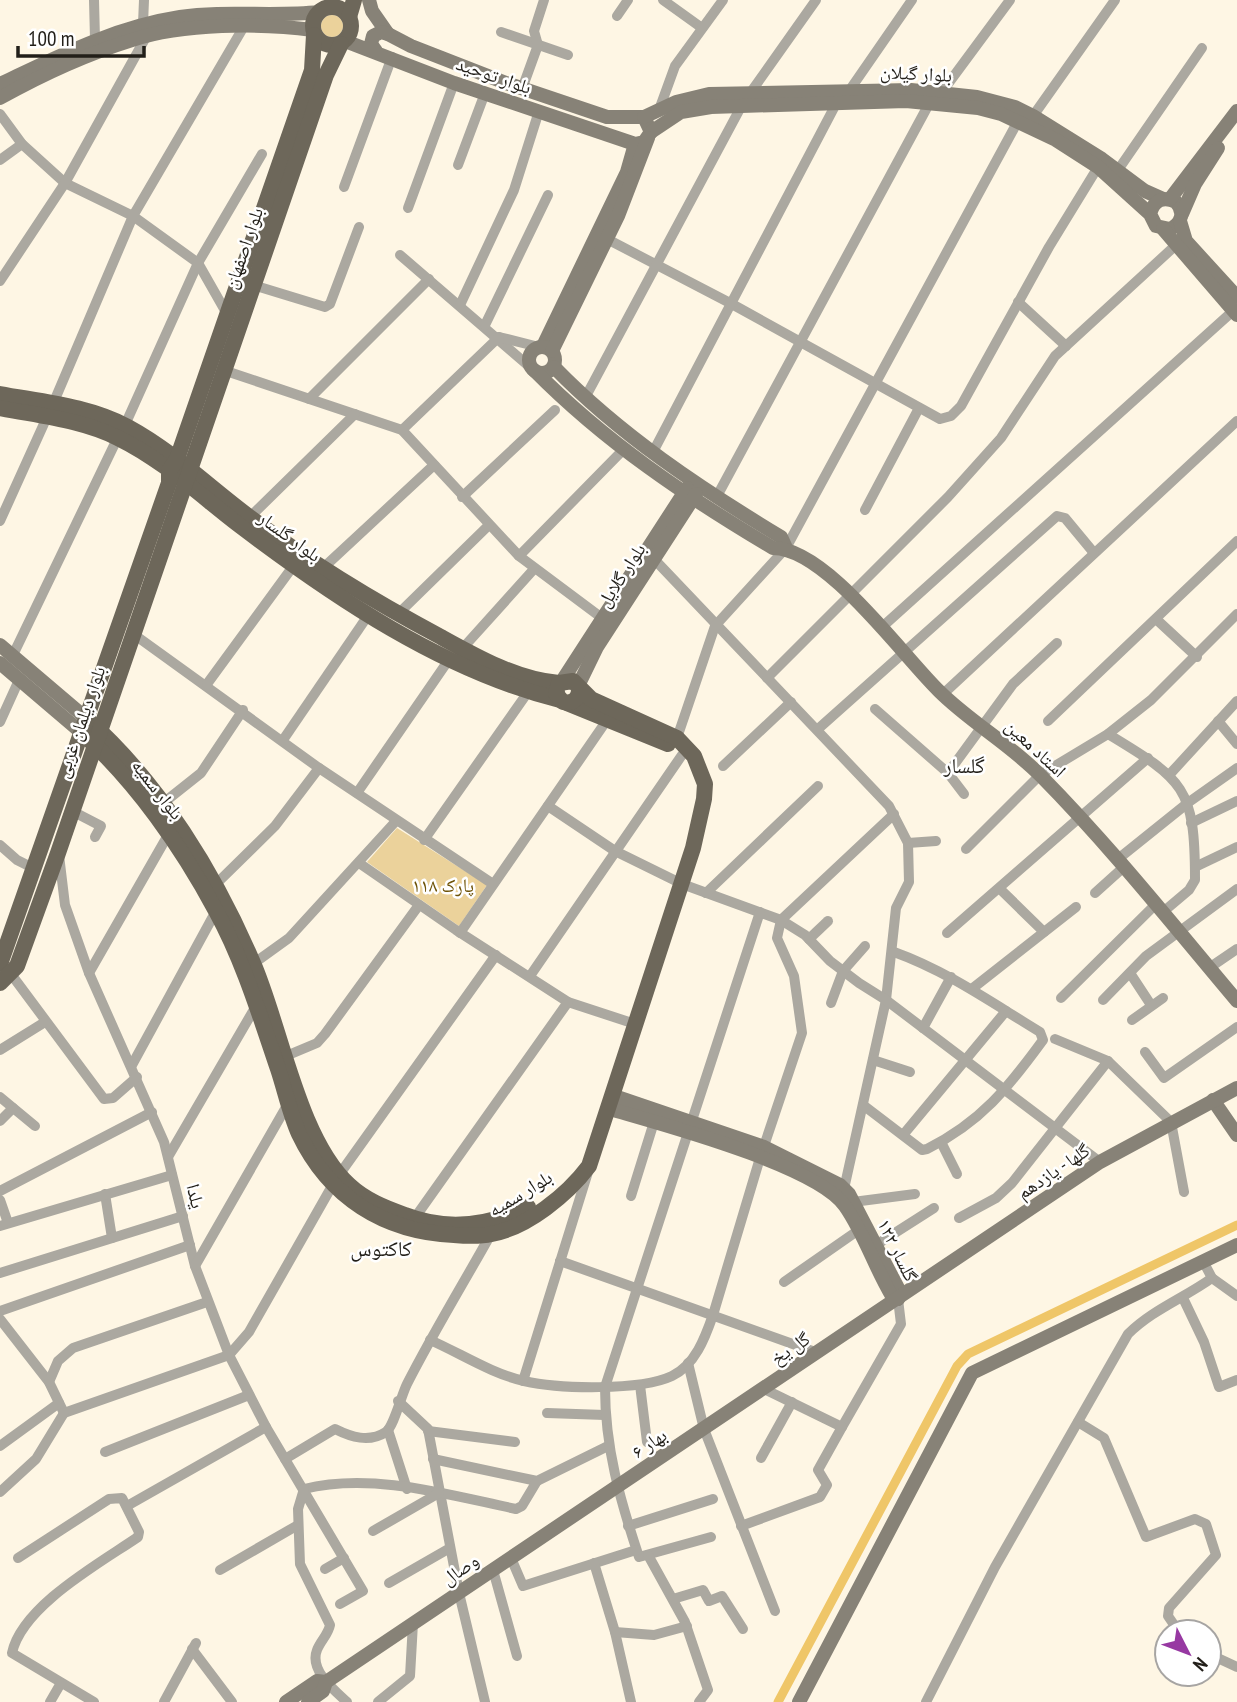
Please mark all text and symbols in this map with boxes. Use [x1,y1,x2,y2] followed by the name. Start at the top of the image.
[18,14,144,58] scale bar
[28,25,74,52] text: 100 m
[453,51,535,99] street label: بلوار توحید
[879,59,953,87] street label: بلوار گیلان
[218,204,268,292] street label: بلوار اصفهان
[253,505,326,567] street label: بلوار گلسار
[591,538,651,612] street label: بلوار گلایل
[50,663,110,781] street label: بلوار دیلمان غربی
[1000,714,1072,782] street label: استاد معین
[942,752,985,779] district label: گلسار
[127,754,189,824] street label: بلوار سمیه
[412,873,474,897] park label: پارک ۱۱۸
[1012,1138,1095,1205] street label: گلها - یازدهم
[484,1165,556,1221] street label: بلوار سمیه
[181,1181,211,1211] street label: یلدا
[873,1215,923,1285] street label: گلسار ۱۲۲
[350,1235,412,1262] district label: کاکتوس
[766,1326,815,1371] street label: گل یخ
[627,1423,671,1463] street label: بهار ۶
[437,1548,483,1590] street label: وصال
[1153,1618,1223,1688] north arrow
[1188,1653,1213,1676] text: N

